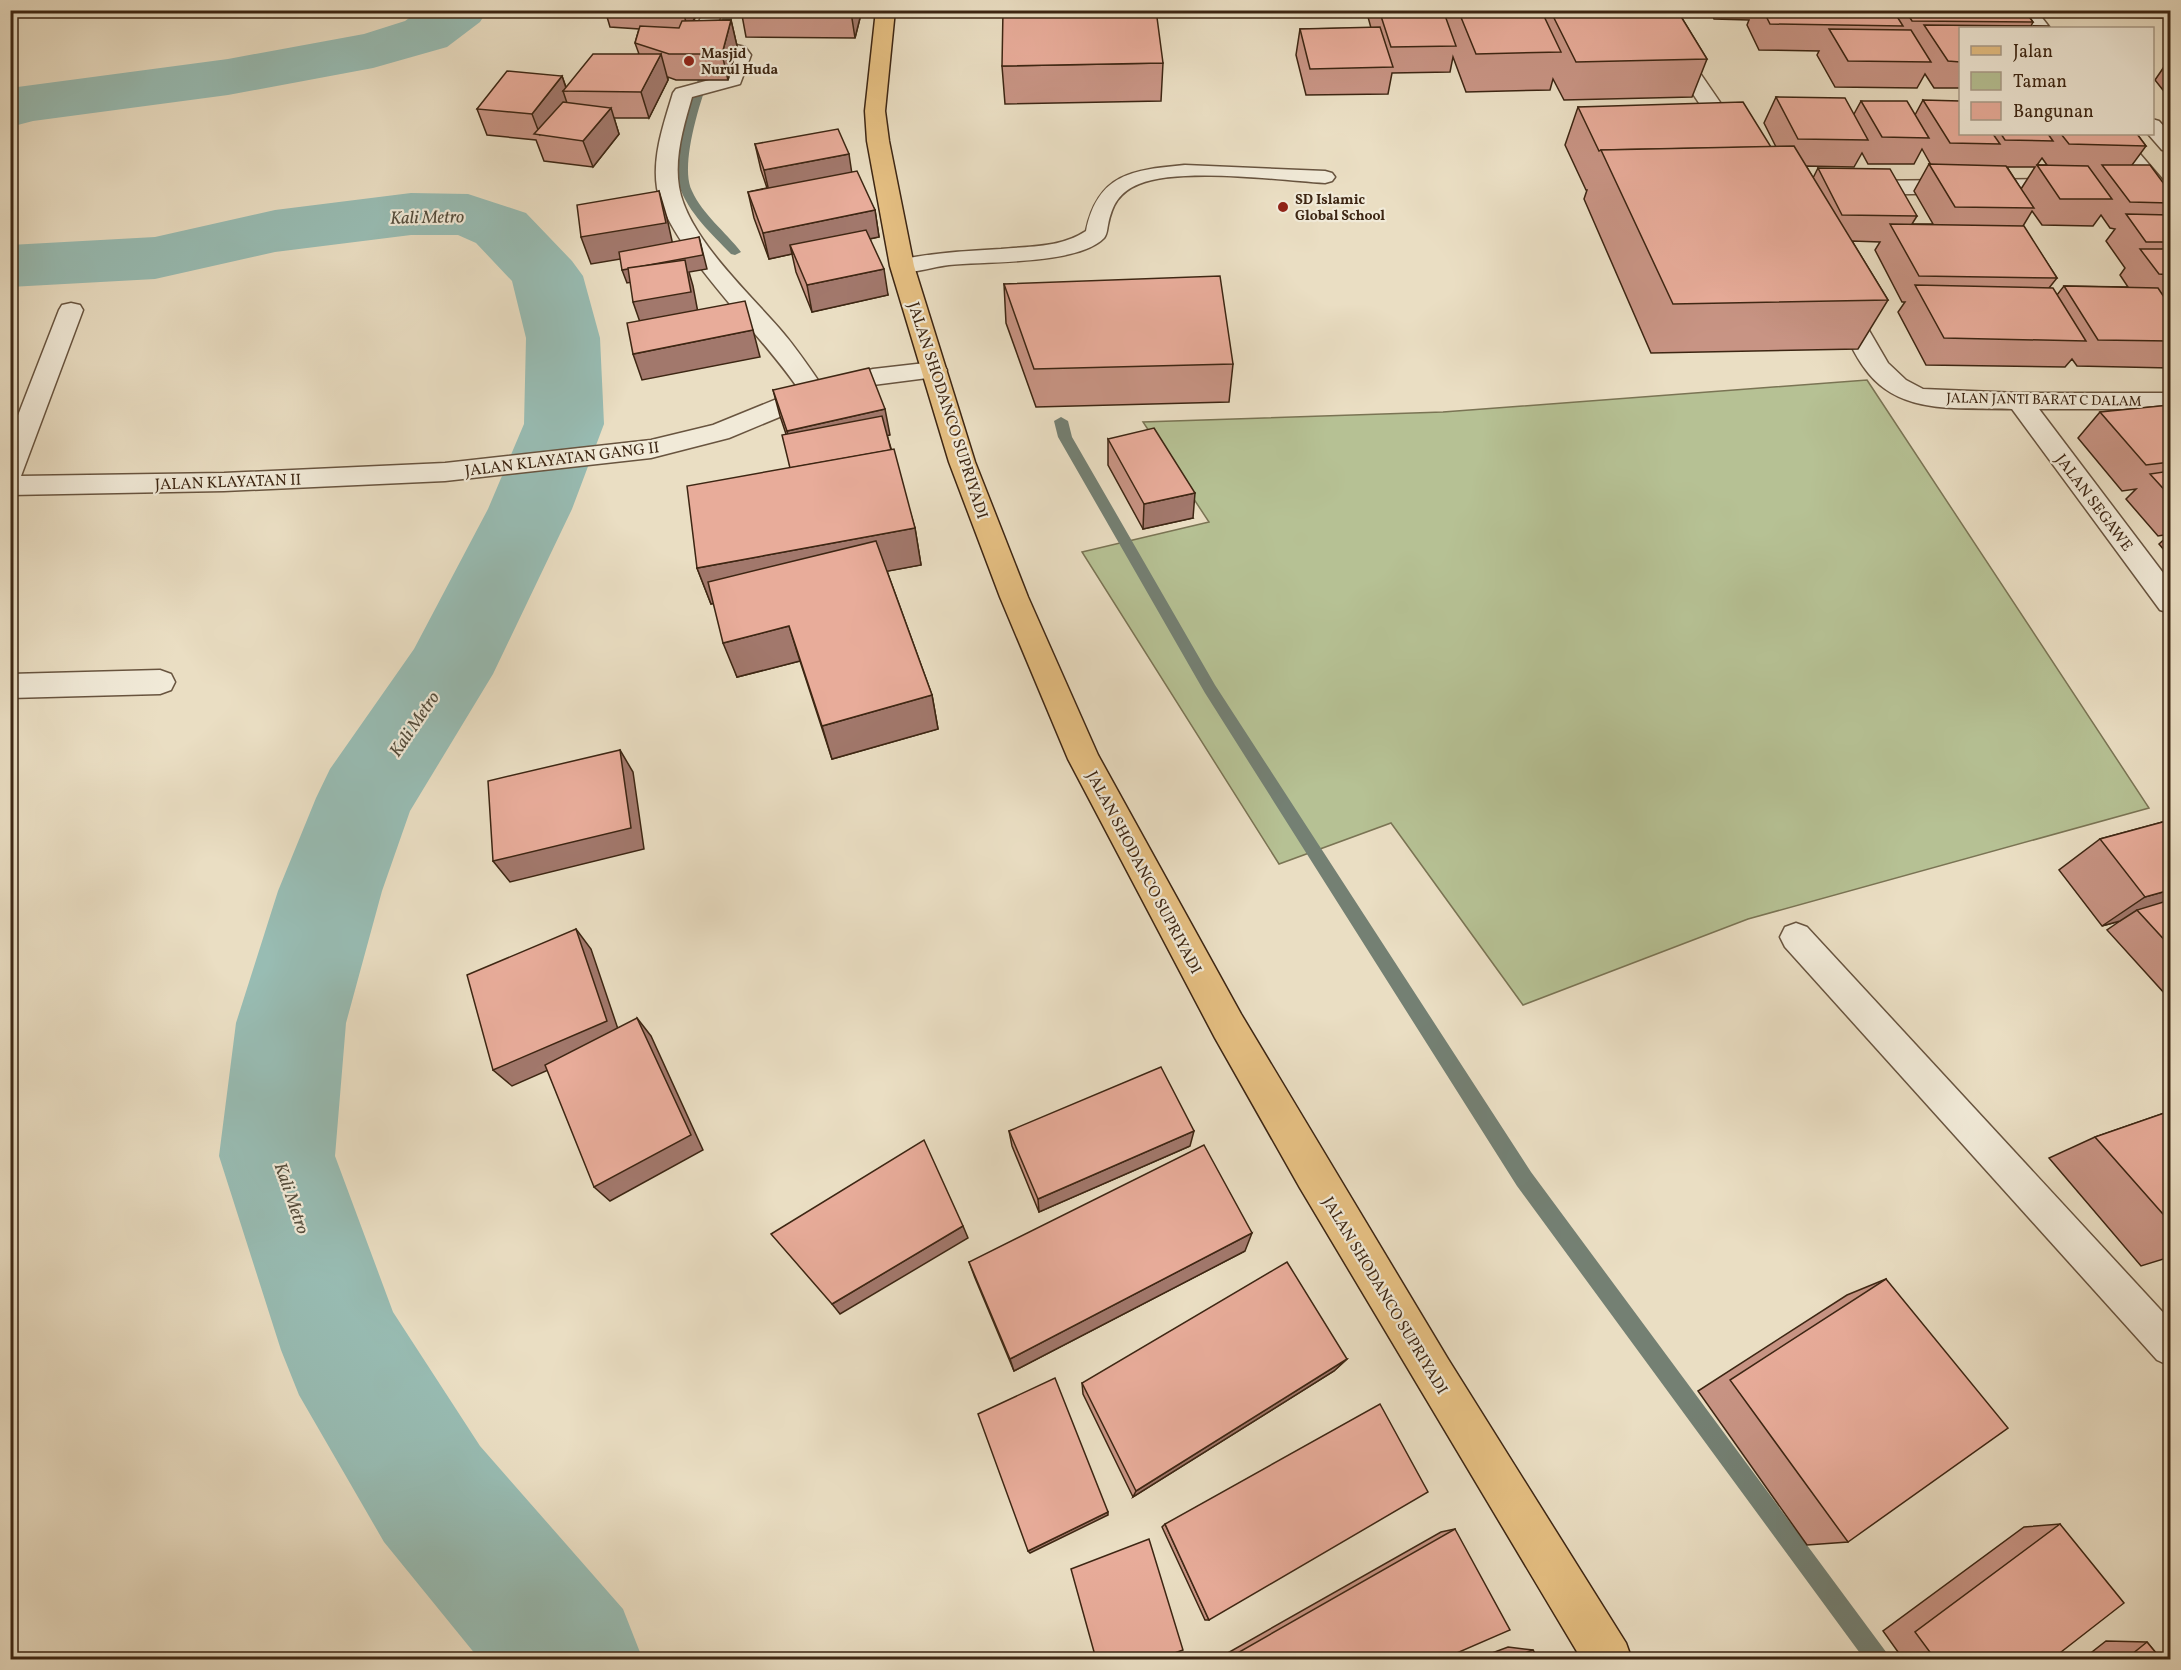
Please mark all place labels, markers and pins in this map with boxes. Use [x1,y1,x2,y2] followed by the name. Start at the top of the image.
[701,45,778,80] place label: Masjid Nurul Huda
[682,54,696,68] marker: Masjid Nurul Huda
[1295,191,1385,226] place label: SD Islamic Global School
[1276,200,1290,214] marker: SD Islamic Global School

